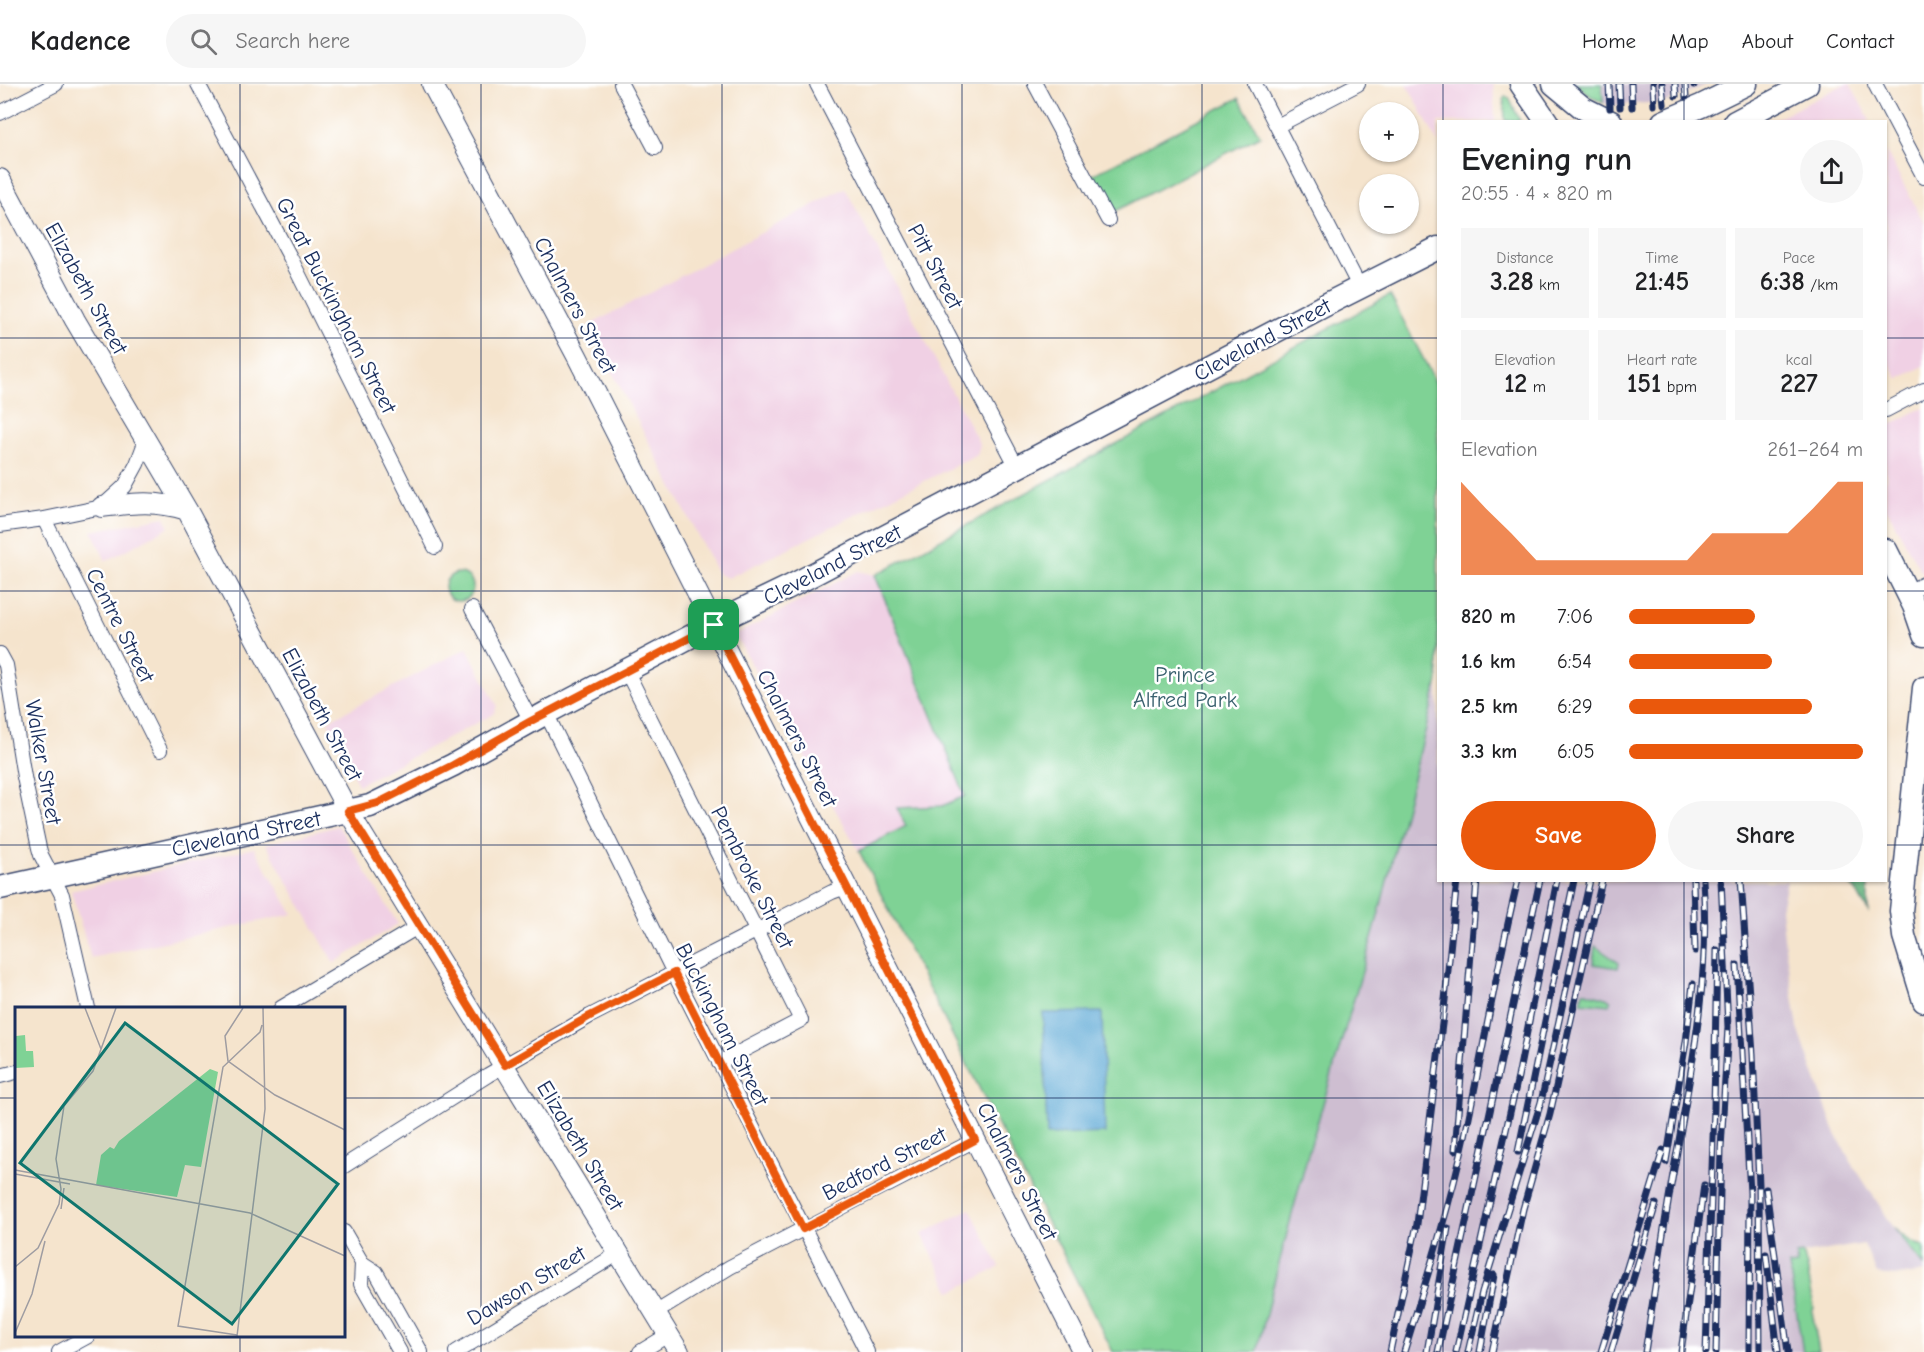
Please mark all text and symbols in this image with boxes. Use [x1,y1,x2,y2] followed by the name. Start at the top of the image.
[166,14,586,68] search box
[30,25,130,57] text: Kadence
[187,25,220,58] icon: search
[235,28,350,54] text: Search here
[1582,29,1636,53] text: Home
[1669,29,1709,53] text: Map
[1742,29,1793,53] text: About
[1826,29,1894,53] text: Contact
[1359,102,1419,234] map controls
[1359,102,1419,162] button: +
[1461,140,1632,178] text: Evening run
[1800,140,1863,203] button: share
[1359,174,1419,234] button: −
[1461,182,1613,205] text: 20:55 · 4 × 820 m
[270,193,402,418] street label: Great Buckingham Street
[39,218,133,360] street label: Elizabeth Street
[902,220,969,314] street label: Pitt Street
[528,233,622,379] street label: Chalmers Street
[1496,249,1554,267] text: Distance
[1645,249,1679,267] text: Time
[1783,249,1815,267] text: Pace
[1490,267,1534,297] text: 3.28
[1635,267,1689,297] text: 21:45
[1760,267,1805,297] text: 6:38
[1534,276,1560,294] text: km
[1805,276,1838,294] text: /km
[1189,292,1336,387] street label: Cleveland Street
[1494,351,1556,369] text: Elevation
[1627,351,1697,369] text: Heart rate
[1786,351,1812,369] text: kcal
[1504,369,1527,399] text: 12
[1627,369,1661,399] text: 151
[1780,369,1818,399] text: 227
[1527,378,1546,396] text: m
[1661,378,1697,396] text: bpm
[1461,438,1538,461] text: Elevation
[1768,438,1863,461] text: 261–264 m
[759,519,907,611] street label: Cleveland Street
[80,564,160,688] street label: Centre Street
[688,599,739,650] pin
[1461,605,1516,628] text: 820 m
[1557,605,1593,628] text: 7:06
[697,608,730,641] icon: arrive
[276,644,368,786] street label: Elizabeth Street
[1461,650,1516,673] text: 1.6 km
[1557,650,1592,673] text: 6:54
[1133,662,1237,713] park label: Prince Alfred Park
[751,665,843,812] street label: Chalmers Street
[1461,695,1518,718] text: 2.5 km
[1557,695,1593,718] text: 6:29
[19,698,67,827] street label: Walker Street
[1461,740,1517,763] text: 3.3 km
[1557,740,1594,763] text: 6:05
[1461,801,1656,870] button: Save
[1668,801,1863,870] button: Share
[705,802,799,953] street label: Pembroke Street
[169,805,324,862] street label: Cleveland Street
[670,939,775,1111] street label: Buckingham Street
[15,1007,345,1337] inset map
[531,1076,629,1216] street label: Elizabeth Street
[971,1098,1063,1245] street label: Chalmers Street
[818,1121,952,1206] street label: Bedford Street
[463,1240,591,1331] street label: Dawson Street

